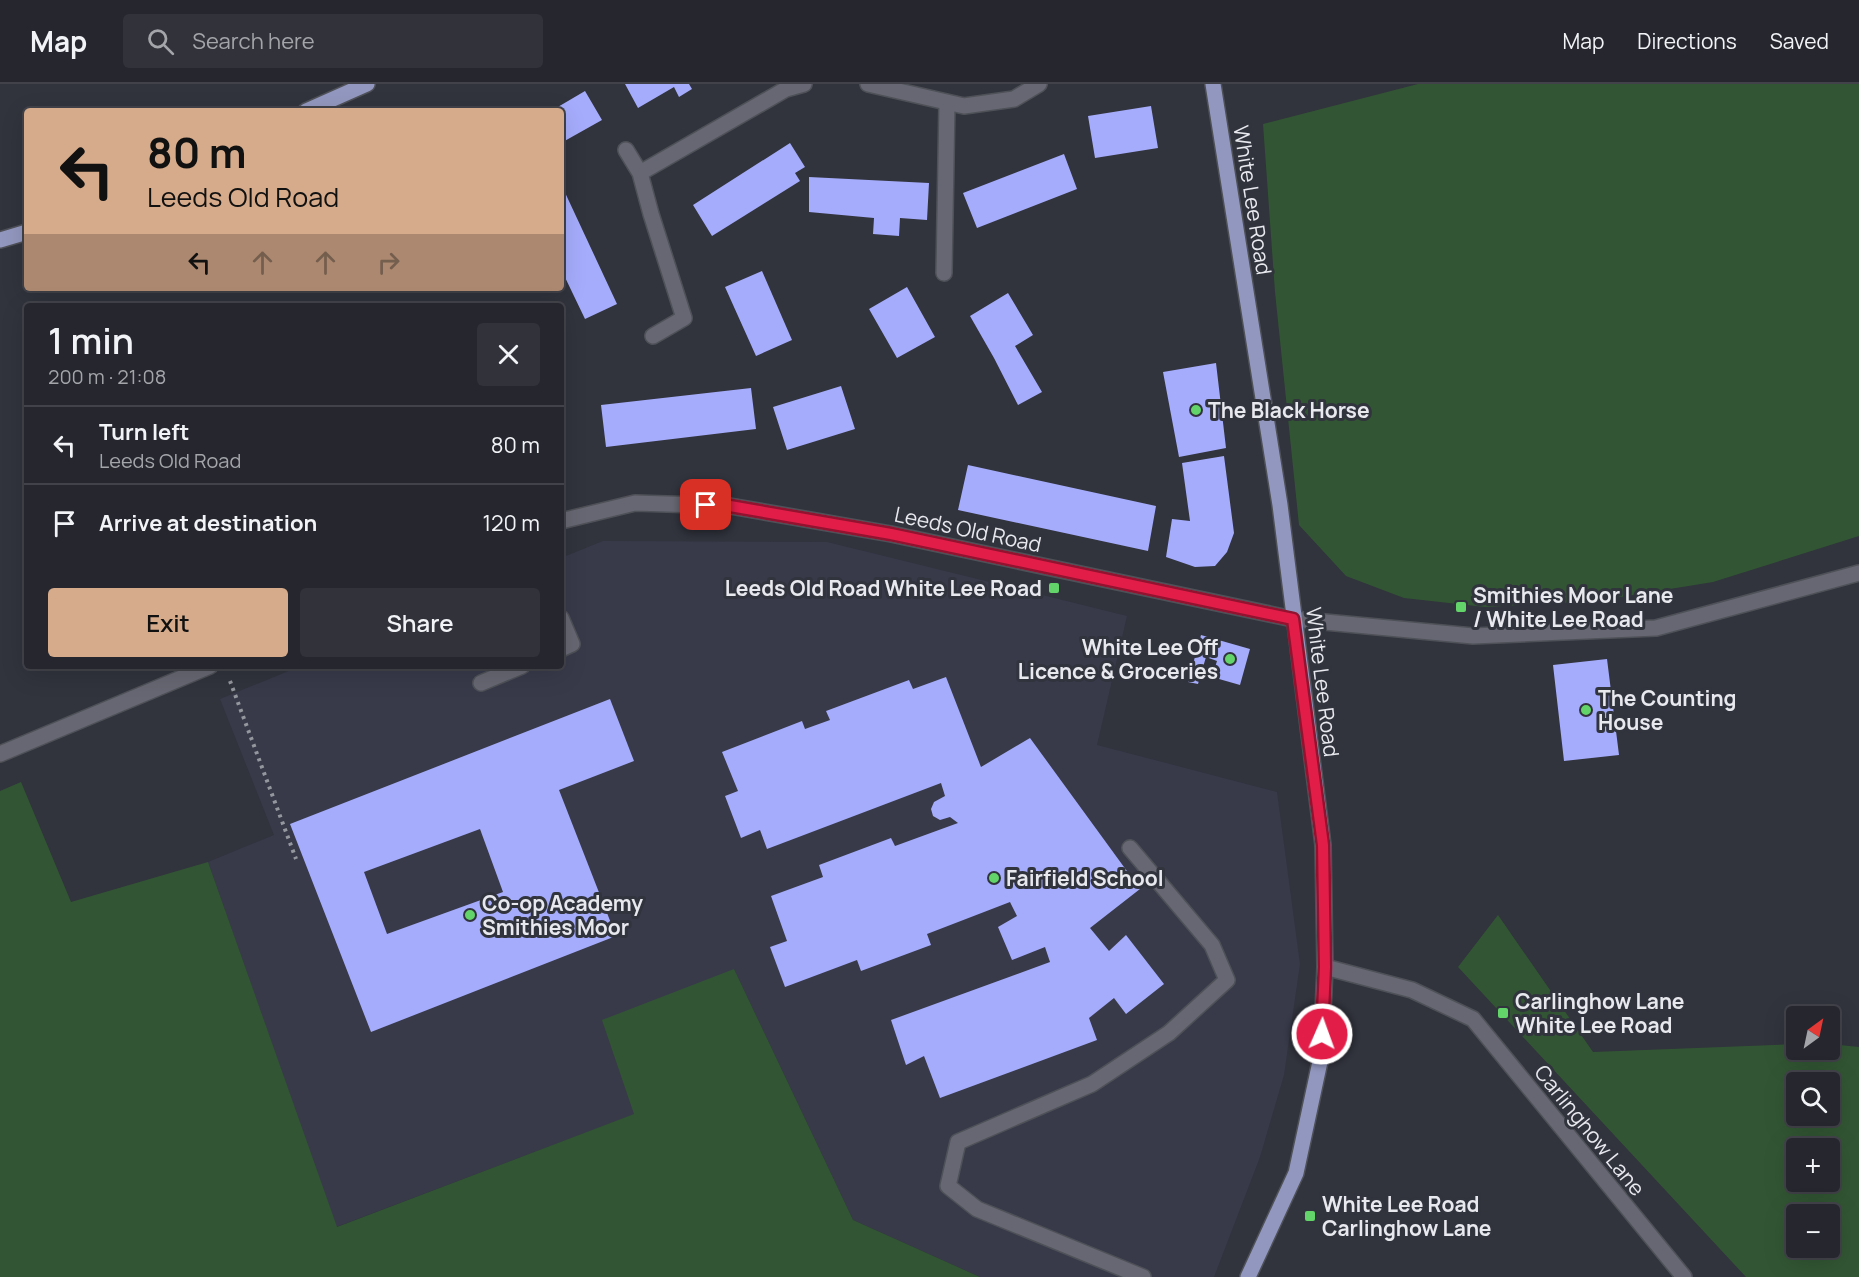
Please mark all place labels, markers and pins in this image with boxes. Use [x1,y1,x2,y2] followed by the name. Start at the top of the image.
[1208,396,1370,424] place label: The Black Horse
[1189,403,1203,417] marker: The Black Horse
[680,479,731,530] pin
[725,574,1042,602] place label: Leeds Old Road White Lee Road
[1047,581,1061,595] marker: Leeds Old Road White Lee Road
[1473,581,1673,633] place label: Smithies Moor Lane / White Lee Road
[1454,600,1468,614] marker: Smithies Moor Lane / White Lee Road
[1018,633,1218,685] place label: White Lee Off Licence & Groceries
[1223,652,1237,666] marker: White Lee Off Licence & Groceries
[1598,684,1737,736] place label: The Counting House
[1579,703,1593,717] marker: The Counting House
[1006,864,1164,892] place label: Fairfield School
[987,871,1001,885] marker: Fairfield School
[482,889,643,941] place label: Co-op Academy Smithies Moor
[463,908,477,922] marker: Co-op Academy Smithies Moor
[1515,987,1684,1039] place label: Carlinghow Lane White Lee Road
[1496,1006,1510,1020] marker: Carlinghow Lane White Lee Road
[1322,1190,1491,1242] place label: White Lee Road Carlinghow Lane
[1303,1209,1317,1223] marker: White Lee Road Carlinghow Lane

